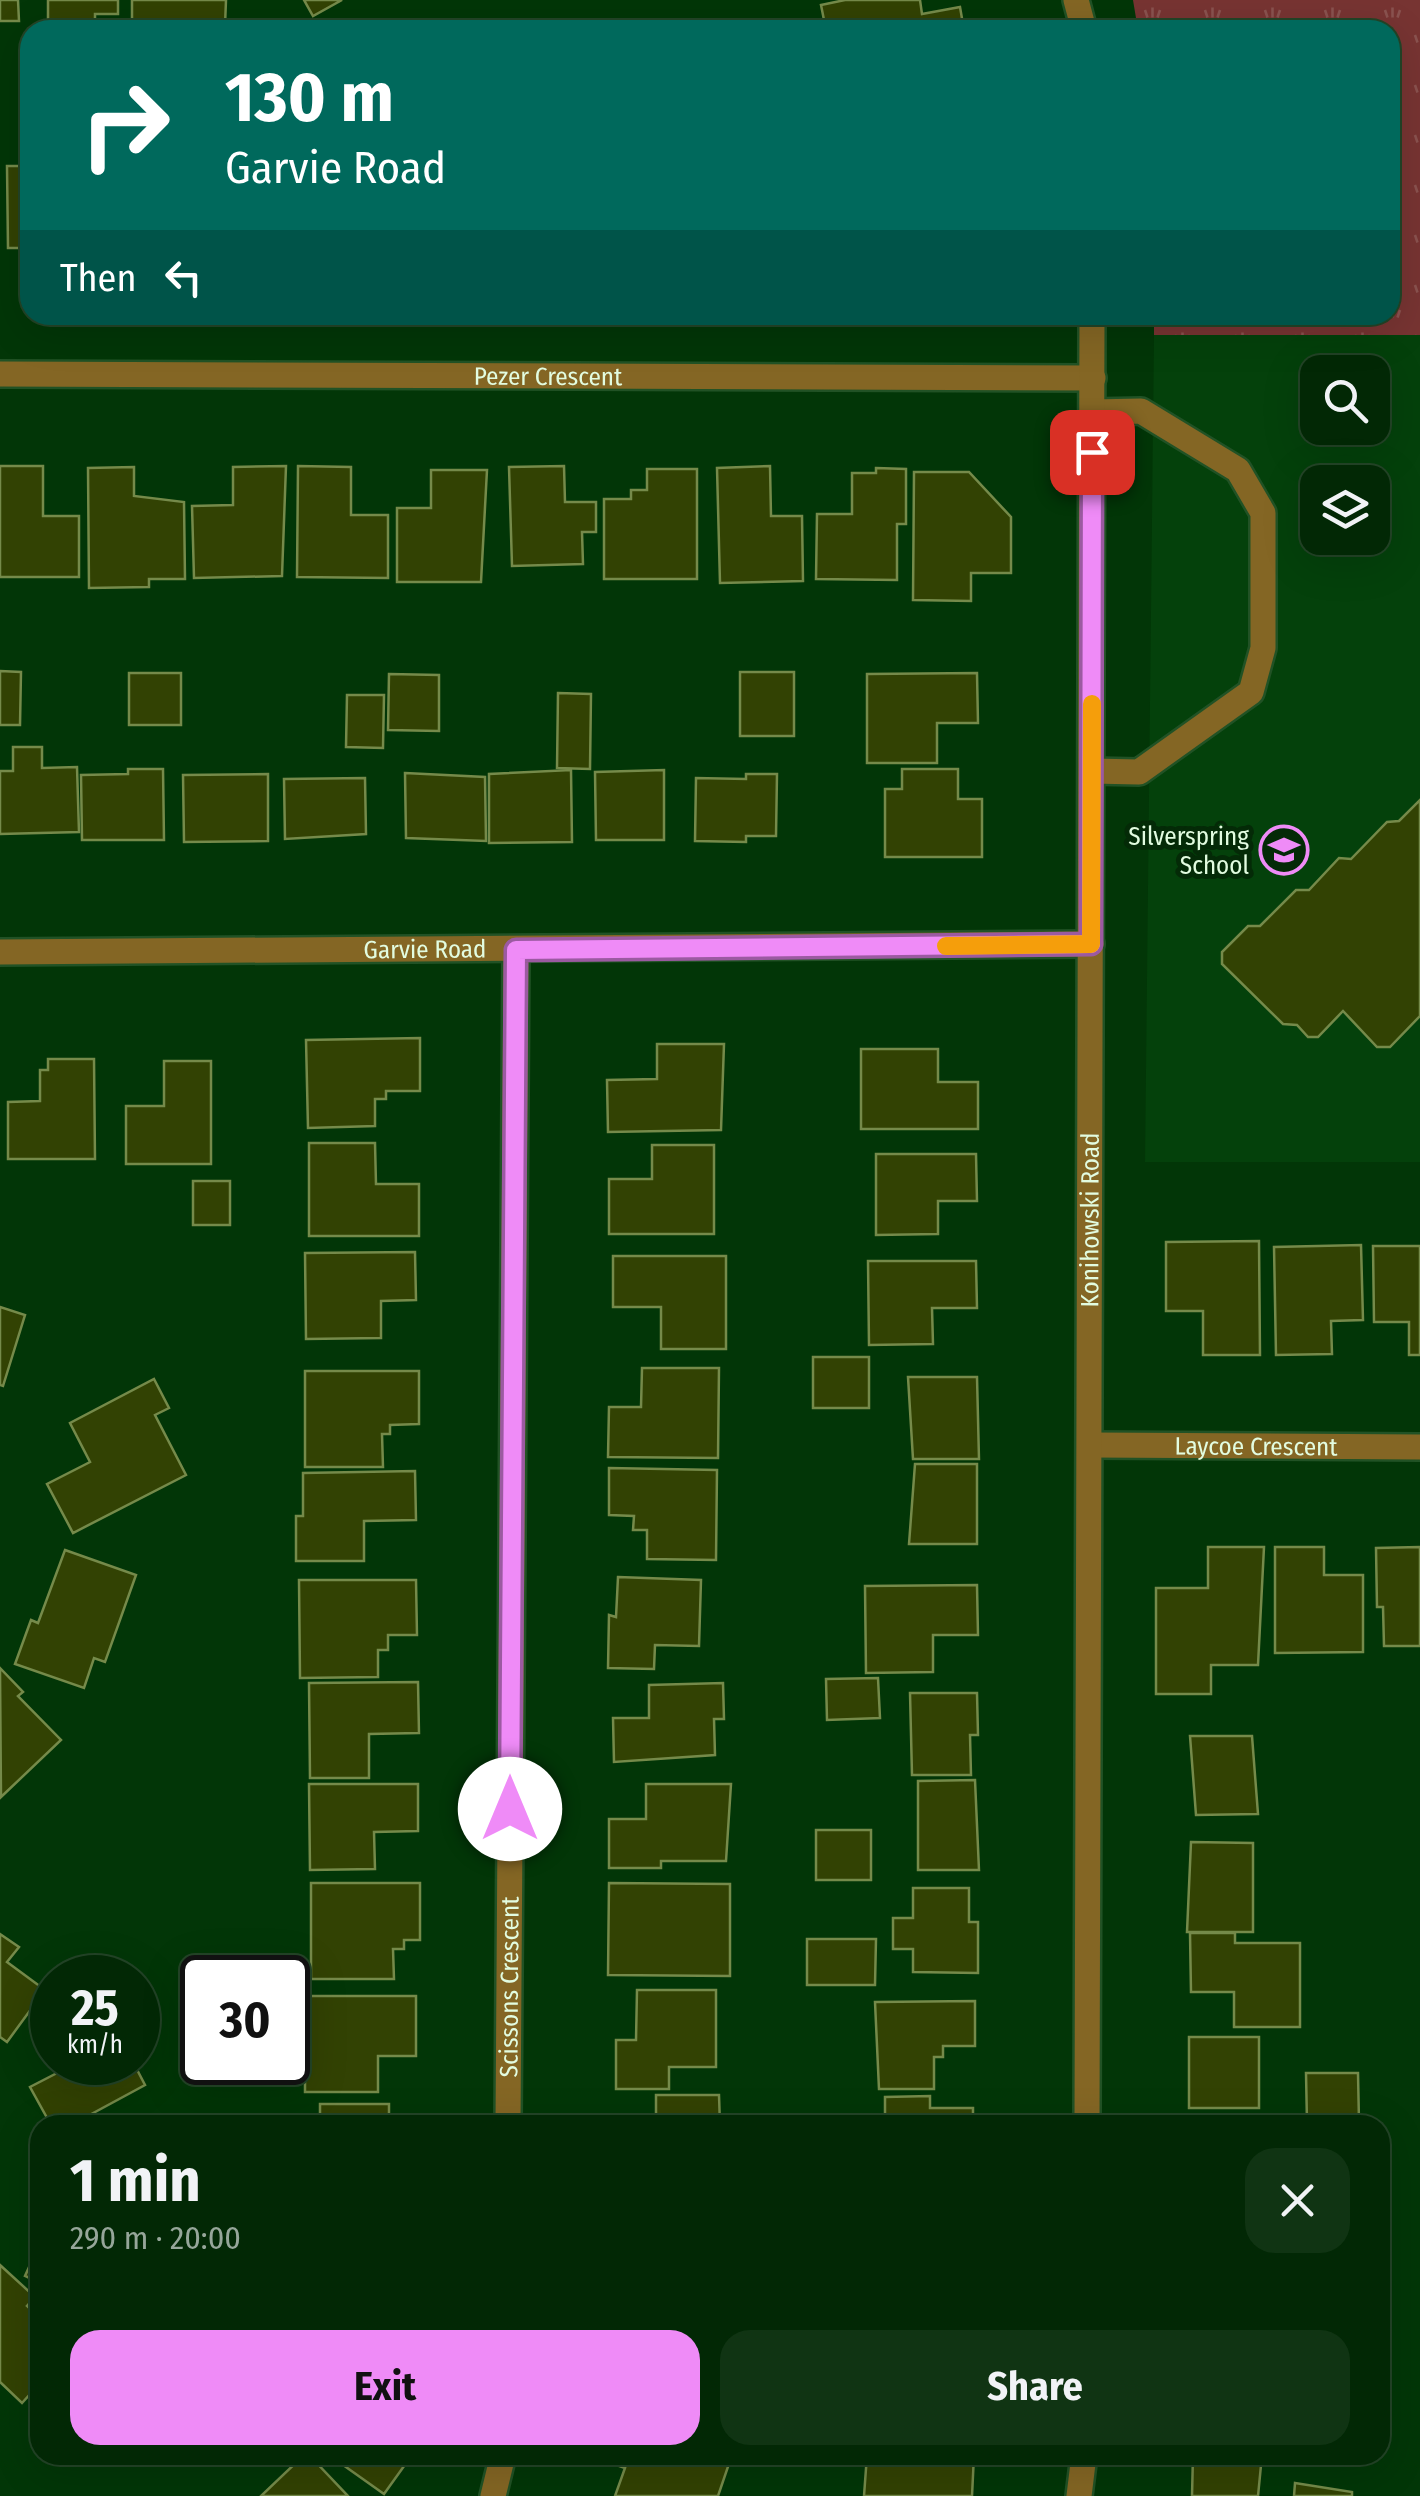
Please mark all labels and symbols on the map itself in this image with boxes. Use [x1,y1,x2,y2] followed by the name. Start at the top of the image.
[474,362,623,392] street label: Pezer Crescent
[1050,410,1135,495] pin
[1128,822,1249,881] place label: Silverspring School
[1258,824,1310,876] school or university icon: Silverspring School
[363,934,487,965] street label: Garvie Road
[1075,1133,1106,1307] street label: Konihowski Road
[1174,1432,1338,1463] street label: Laycoe Crescent
[458,1757,562,1861] position arrow
[494,1896,526,2078] street label: Scissons Crescent
[180,1955,310,2085] speed limit sign: 30

